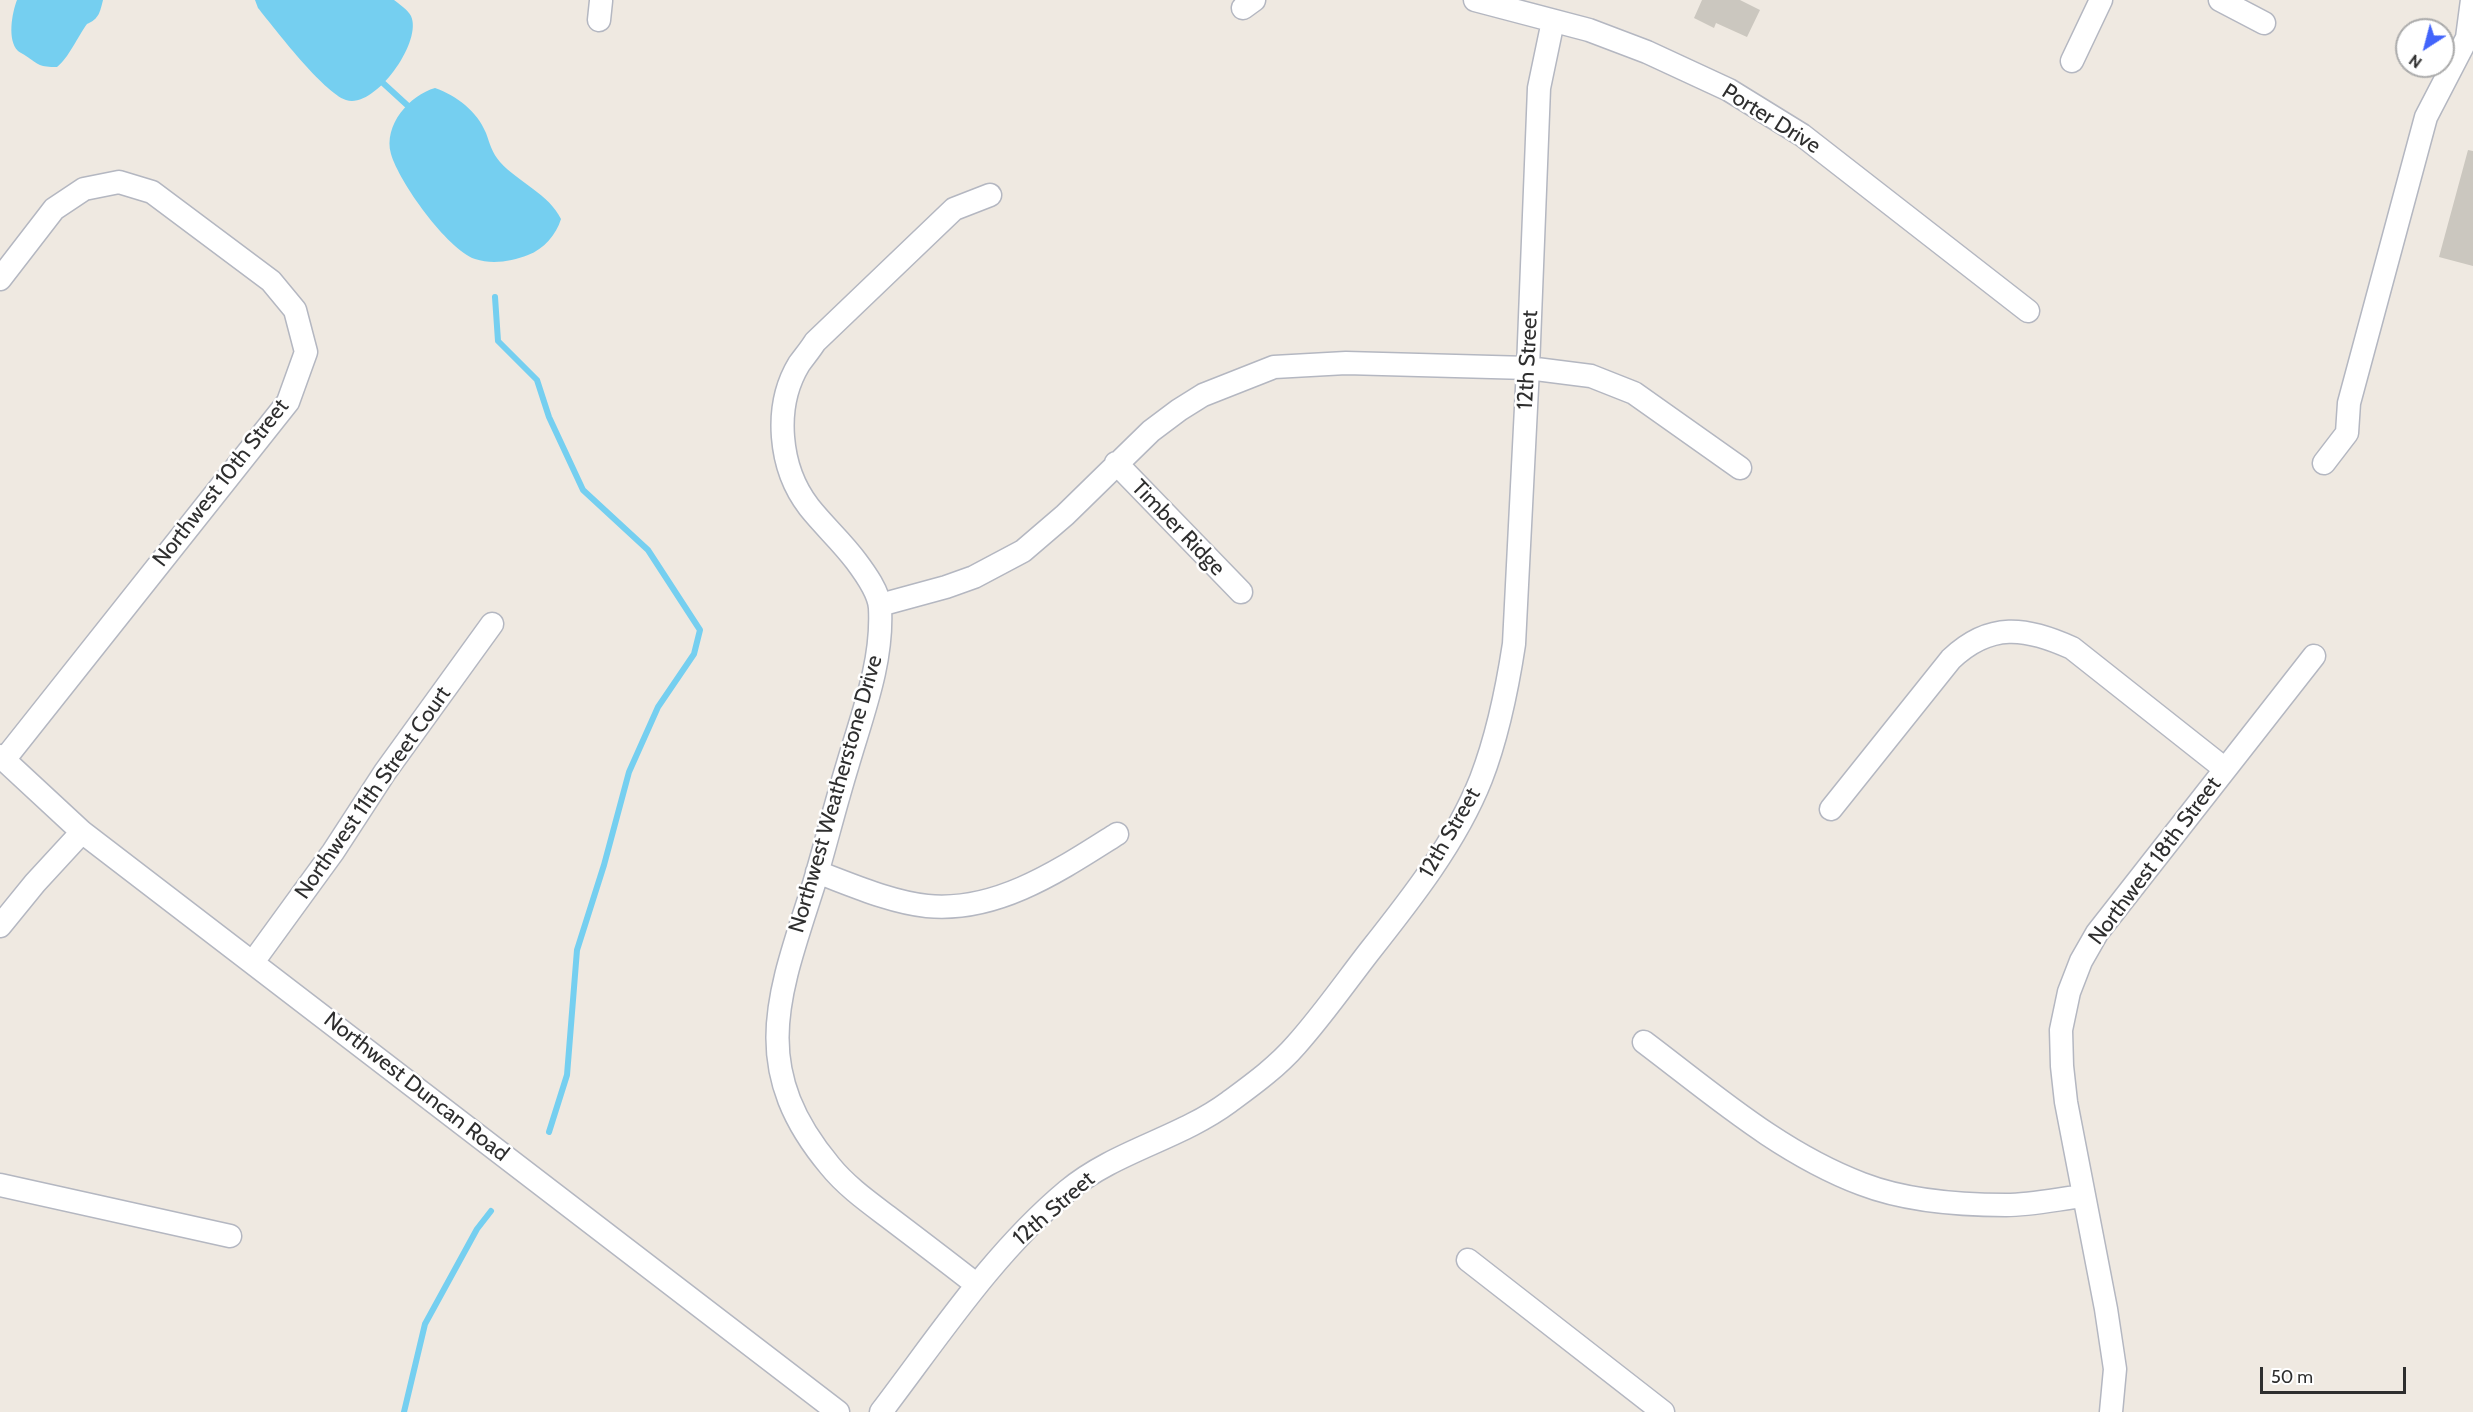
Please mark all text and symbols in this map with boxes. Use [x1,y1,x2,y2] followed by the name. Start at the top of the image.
[2395,18,2455,78] north arrow
[2405,50,2425,72] text: N
[1717,78,1825,160] street label: Porter Drive
[1512,310,1544,410] street label: 12th Street
[147,394,295,572] street label: Northwest 10th Street
[1126,475,1230,581] street label: Timber Ridge
[784,652,888,936] street label: Northwest Weatherstone Drive
[290,682,456,904] street label: Northwest 11th Street Court
[2083,772,2227,950] street label: Northwest 18th Street
[1414,783,1486,883] street label: 12th Street
[318,1007,514,1167] street label: Northwest Duncan Road
[1008,1166,1100,1252] street label: 12th Street
[2263,1355,2408,1393] scale bar
[2271,1366,2313,1388] text: 50 m

